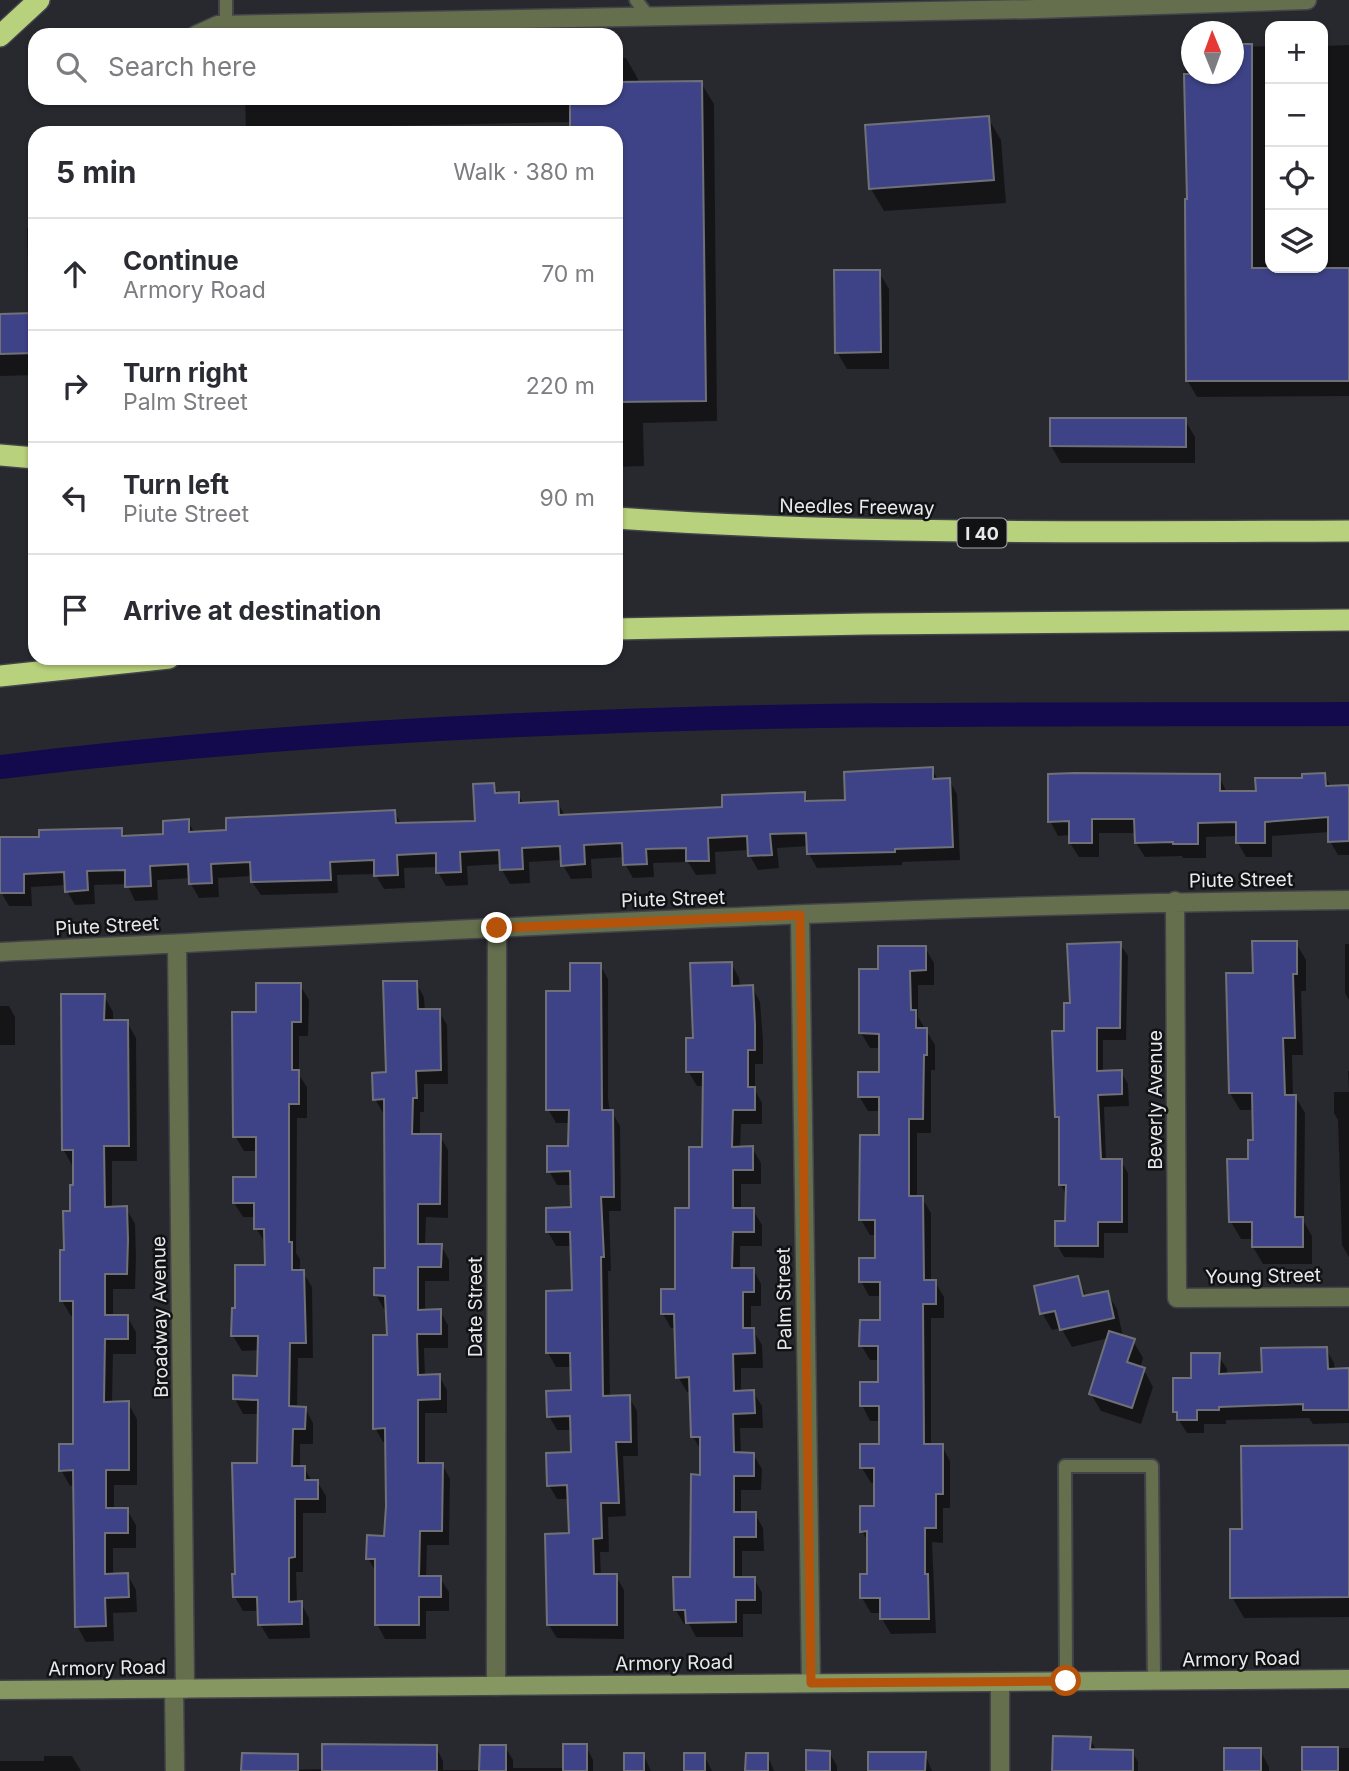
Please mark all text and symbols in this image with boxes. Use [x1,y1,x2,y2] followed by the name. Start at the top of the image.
[1181,21,1244,84] north arrow
[1265,21,1328,273] map controls
[1265,21,1328,84] button: +
[28,28,623,105] search box
[52,48,90,86] icon: search
[108,51,257,82] text: Search here
[1265,84,1328,147] button: −
[1265,147,1328,210] button: locate
[56,154,136,190] text: 5 min
[453,158,595,186] text: Walk · 380 m
[1265,210,1328,273] button: layers
[123,245,239,276] text: Continue
[56,255,94,293] icon: ahead
[541,260,595,288] text: 70 m
[123,276,266,304] text: Armory Road
[123,357,248,388] text: Turn right
[56,367,94,405] icon: right
[526,372,595,400] text: 220 m
[123,388,248,416] text: Palm Street
[123,469,229,500] text: Turn left
[56,479,94,517] icon: left
[540,484,595,512] text: 90 m
[779,494,935,520] street label: Needles Freeway
[123,500,249,528] text: Piute Street
[958,518,1006,548] road number: I 40
[56,591,94,629] icon: arrive
[123,595,382,626] text: Arrive at destination
[1189,868,1293,892] street label: Piute Street
[621,886,725,912] street label: Piute Street
[54,912,160,940] street label: Piute Street
[481,912,512,943] route end
[1144,1030,1167,1170] street label: Beverly Avenue
[147,1236,173,1398] street label: Broadway Avenue
[772,1247,796,1351] street label: Palm Street
[464,1257,487,1357] street label: Date Street
[1205,1263,1321,1289] street label: Young Street
[1182,1646,1300,1672] street label: Armory Road
[615,1650,733,1676] street label: Armory Road
[48,1655,166,1681] street label: Armory Road
[1050,1665,1081,1696] route start

